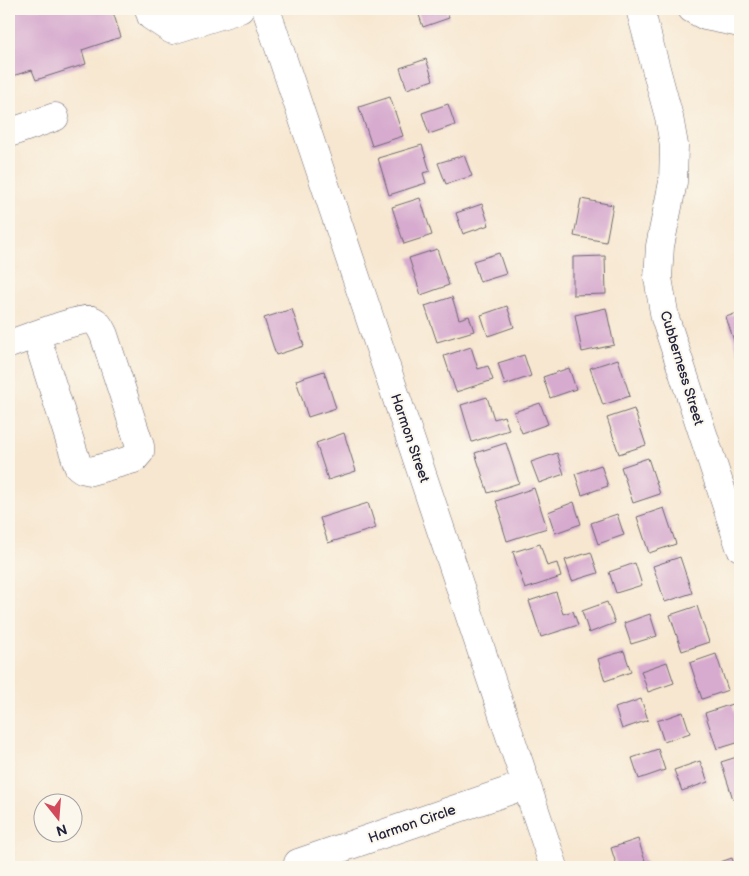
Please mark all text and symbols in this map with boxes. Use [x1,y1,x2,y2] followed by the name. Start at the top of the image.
[656,309,708,428] street label: Cubberness Street
[387,391,433,485] street label: Harmon Street
[32,794,82,844] north arrow
[366,801,458,847] street label: Harmon Circle
[54,820,69,840] text: N

